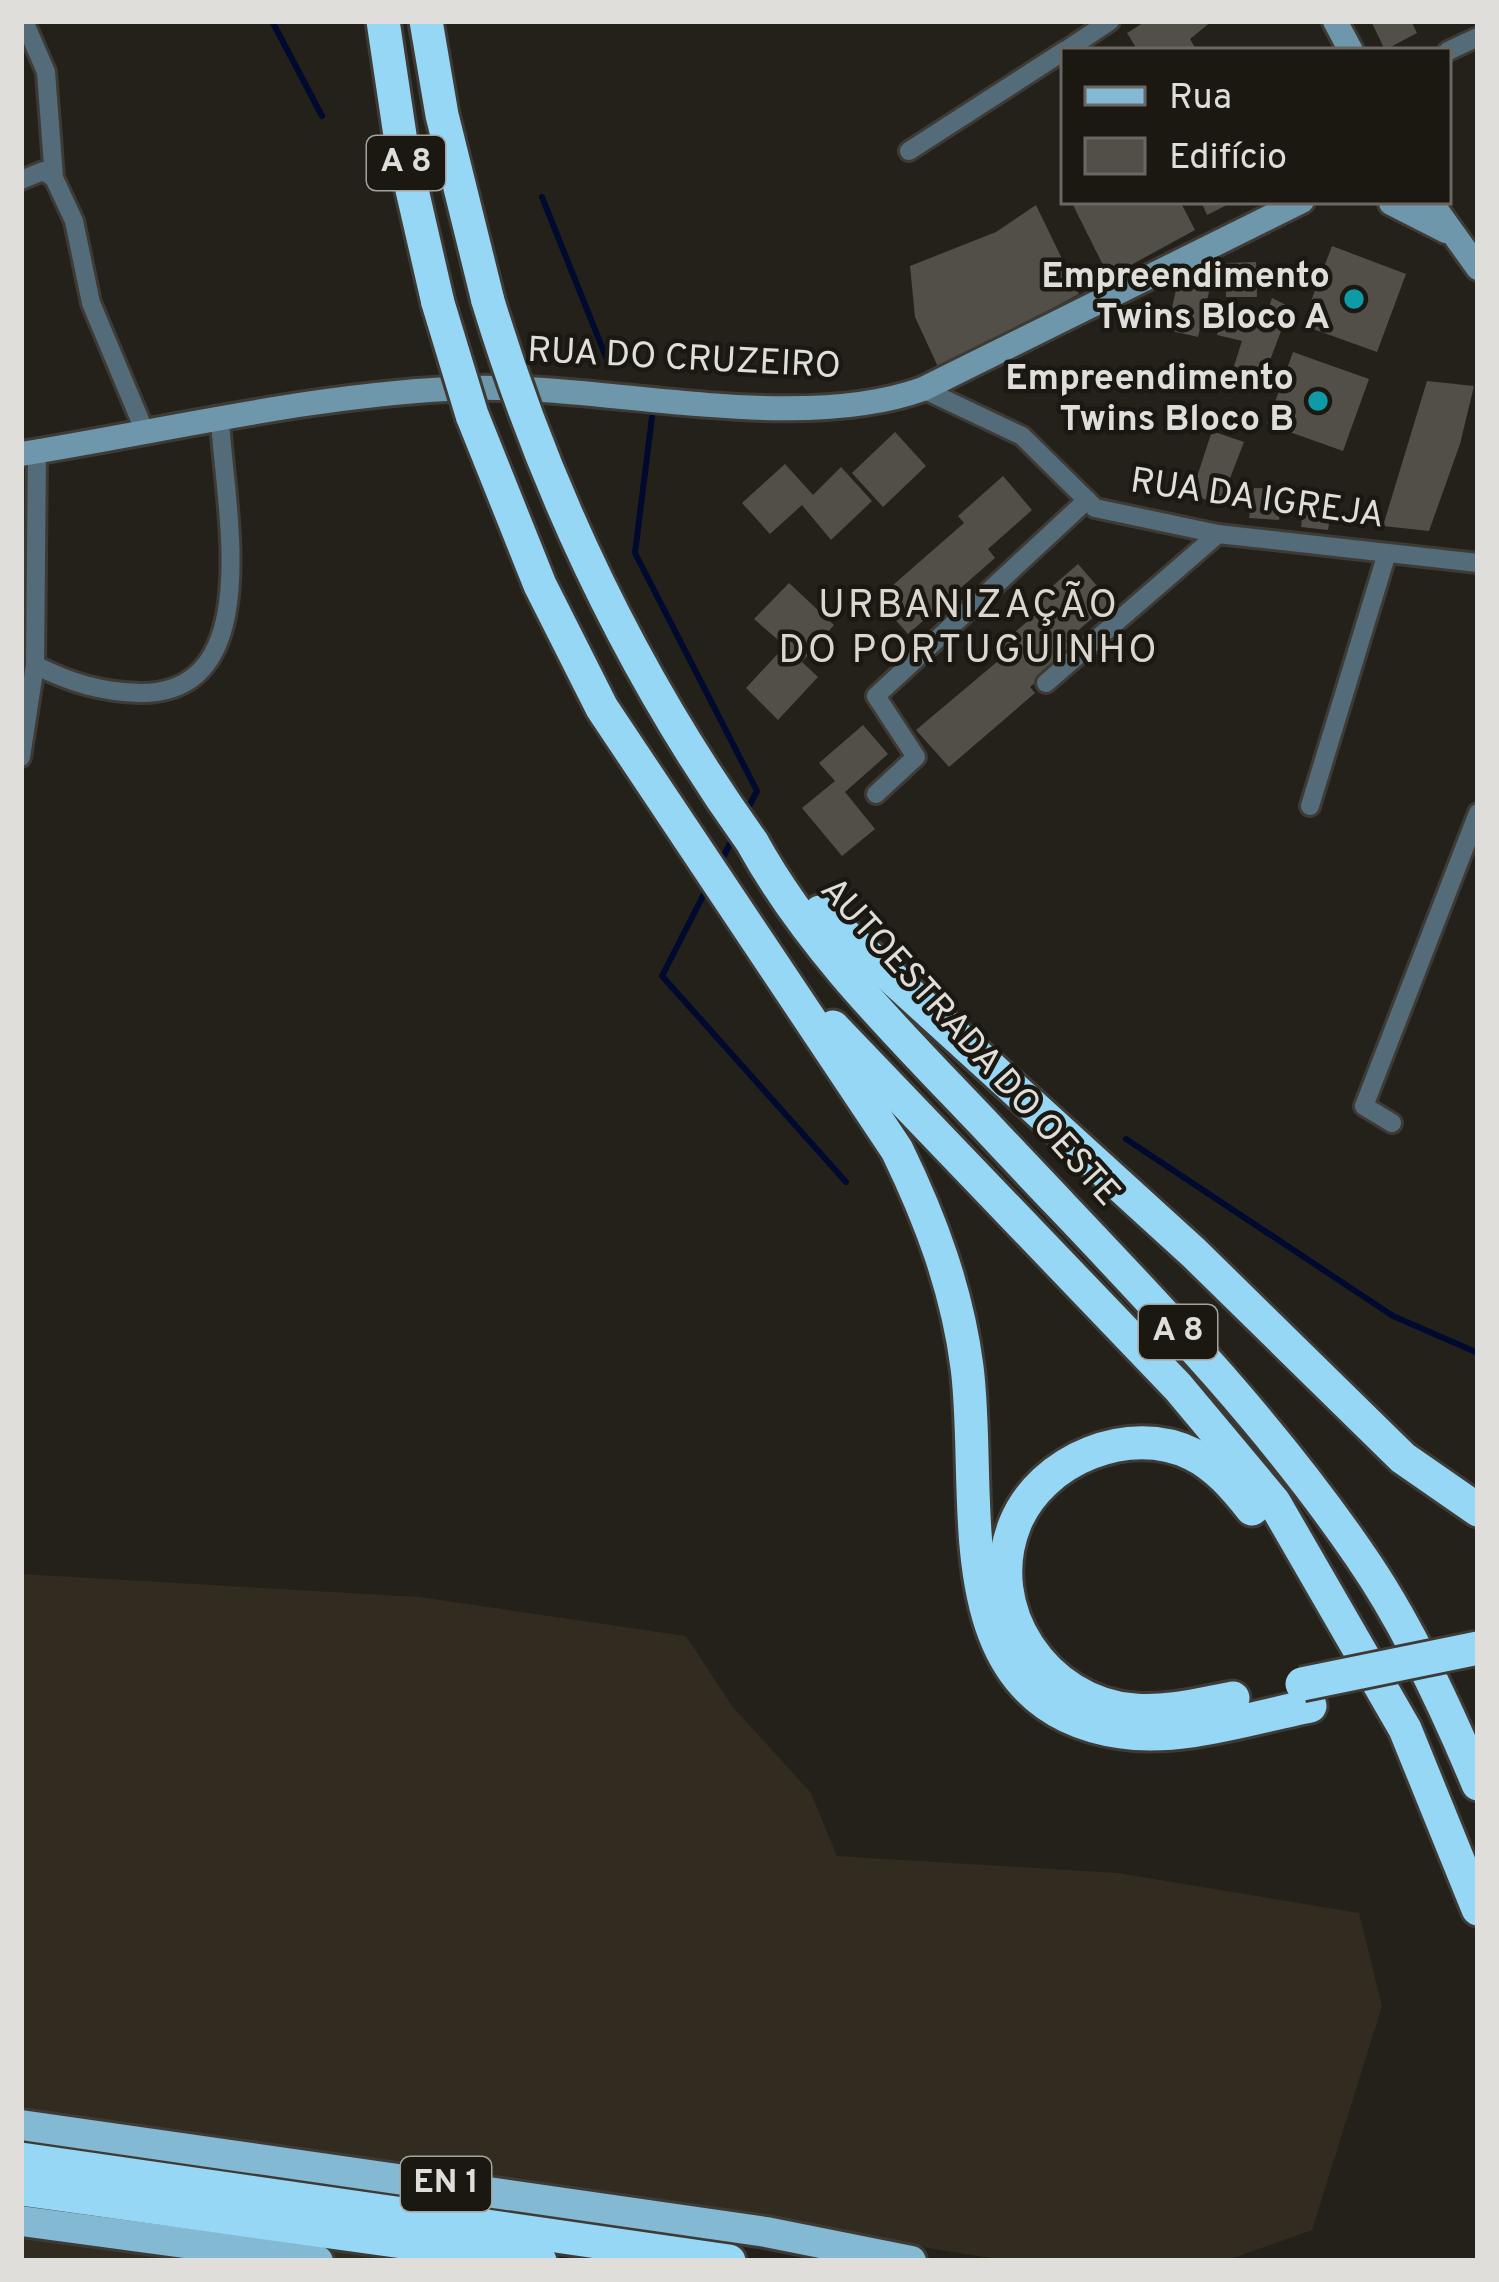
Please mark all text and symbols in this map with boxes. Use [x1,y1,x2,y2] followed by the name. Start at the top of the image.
[1061,48,1451,204] legend
[1169,76,1232,122] text: Rua
[367,136,445,190] road number: A 8
[1169,136,1287,182] text: Edifício
[1041,255,1330,342] place label: Empreendimento Twins Bloco A
[1341,286,1367,312] marker: Empreendimento Twins Bloco A
[526,329,842,391] street label: RUA DO CRUZEIRO
[1005,357,1294,444] place label: Empreendimento Twins Bloco B
[1305,388,1331,414] marker: Empreendimento Twins Bloco B
[1127,459,1387,541] street label: RUA DA IGREJA
[778,580,1160,677] district label: URBANIZAÇÃO DO PORTUGUINHO
[809,869,1129,1217] street label: AUTOESTRADA DO OESTE
[1139,1305,1217,1359] road number: A 8
[401,2157,491,2211] road number: EN 1

